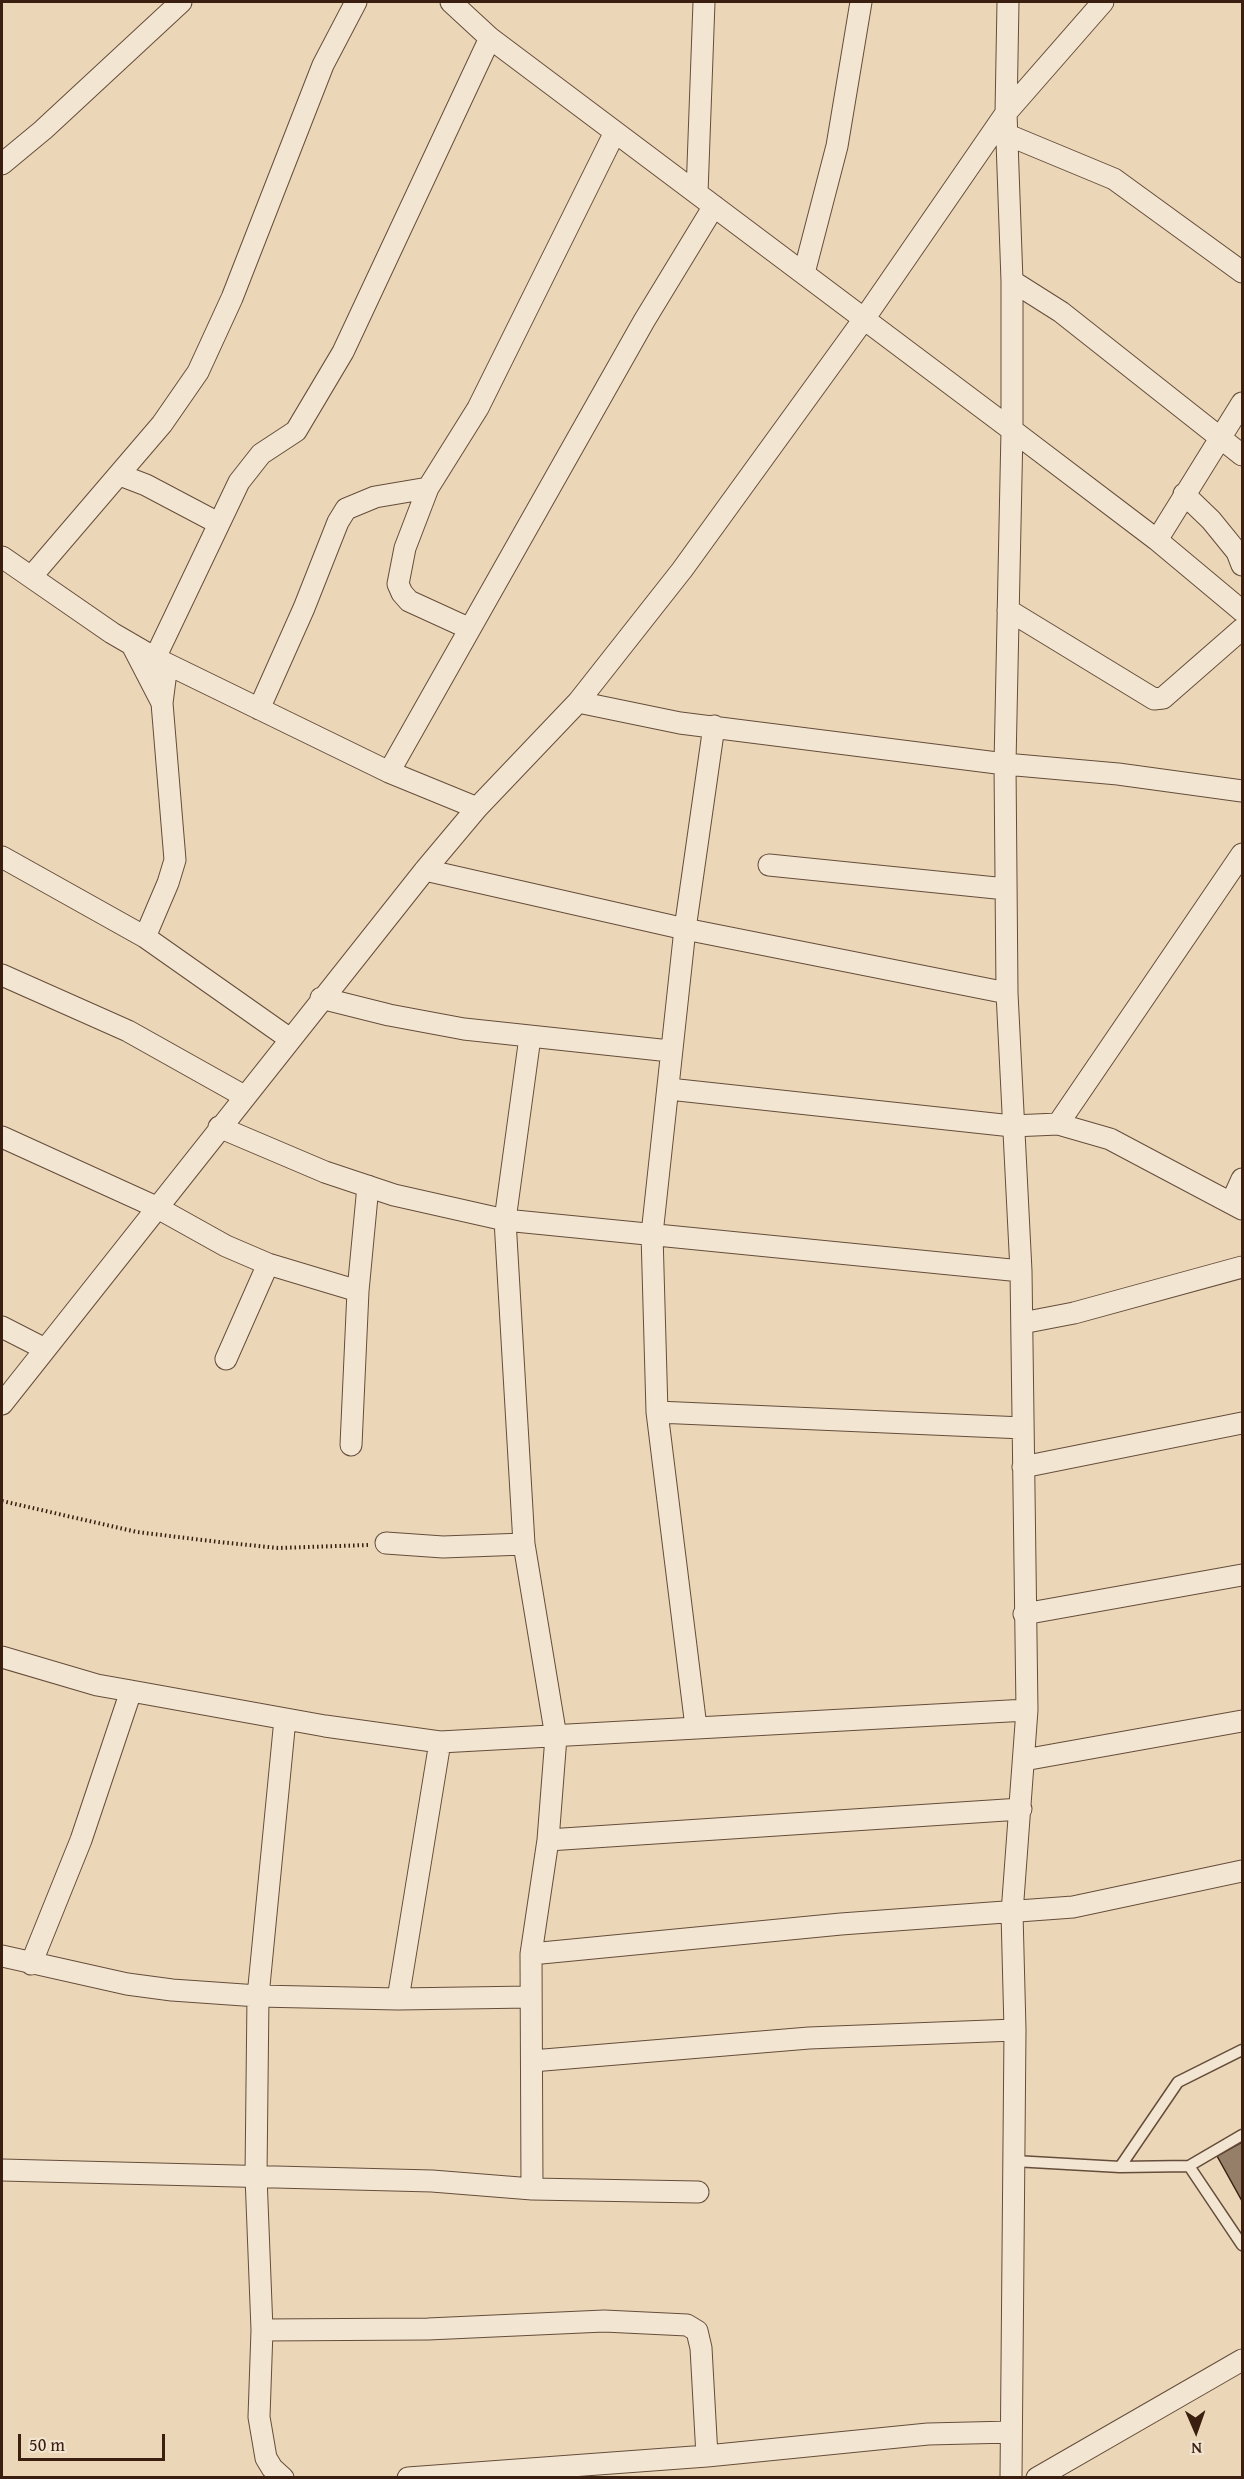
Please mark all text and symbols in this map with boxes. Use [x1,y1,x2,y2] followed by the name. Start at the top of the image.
[1166,2401,1226,2461] north arrow
[21,2422,168,2460] scale bar
[29,2431,65,2458] text: 50 m
[1191,2437,1202,2461] text: N

